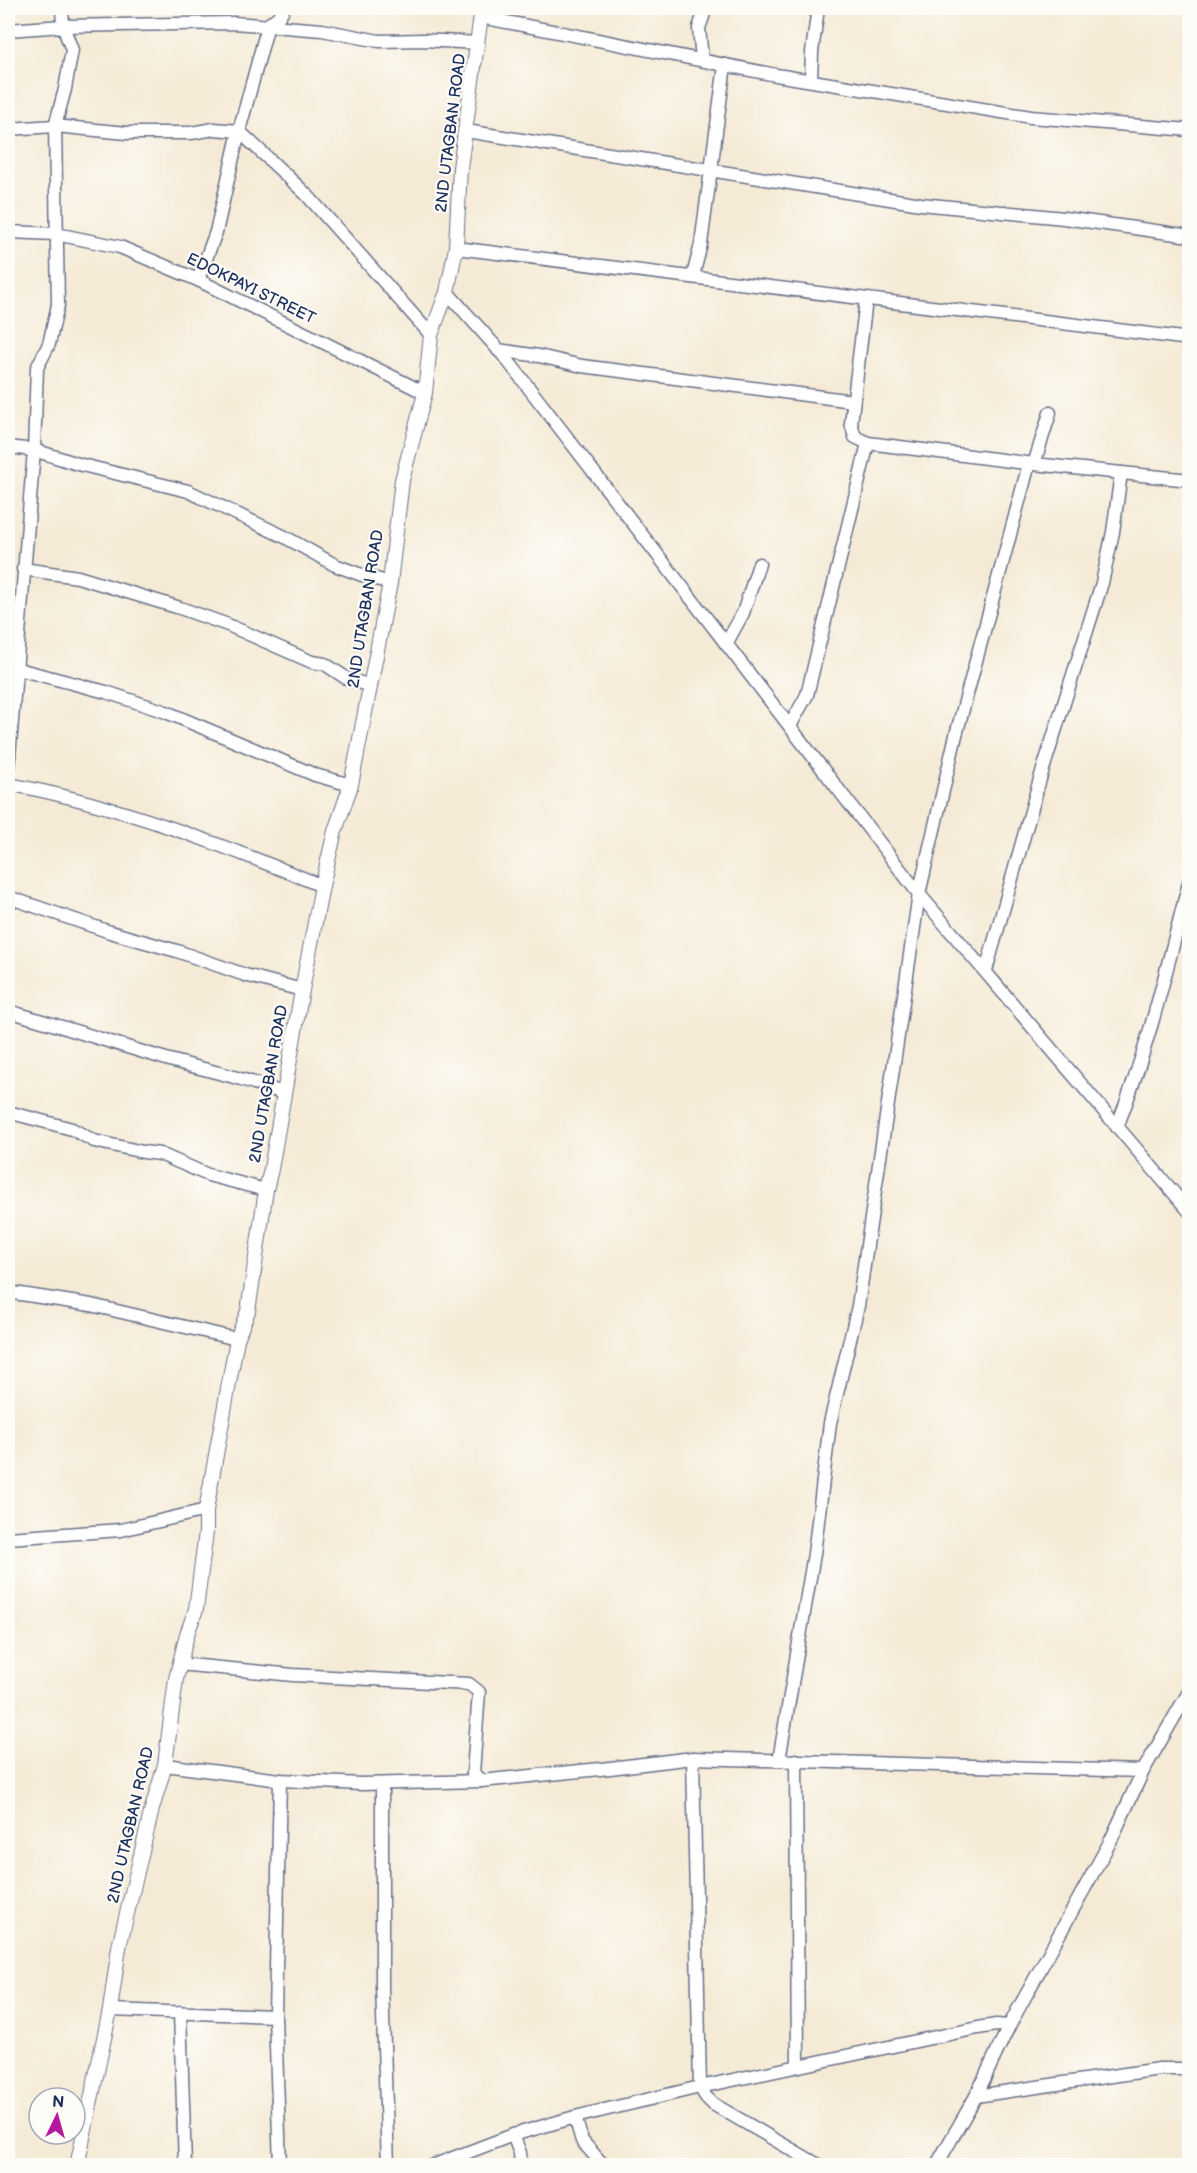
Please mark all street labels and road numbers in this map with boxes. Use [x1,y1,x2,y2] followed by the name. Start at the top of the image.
[432,52,470,214] street label: 2ND UTAGBAN ROAD
[183,250,319,329] street label: EDOKPAYI STREET
[344,528,388,690] street label: 2ND UTAGBAN ROAD
[246,1004,292,1164] street label: 2ND UTAGBAN ROAD
[104,1745,158,1905] street label: 2ND UTAGBAN ROAD

